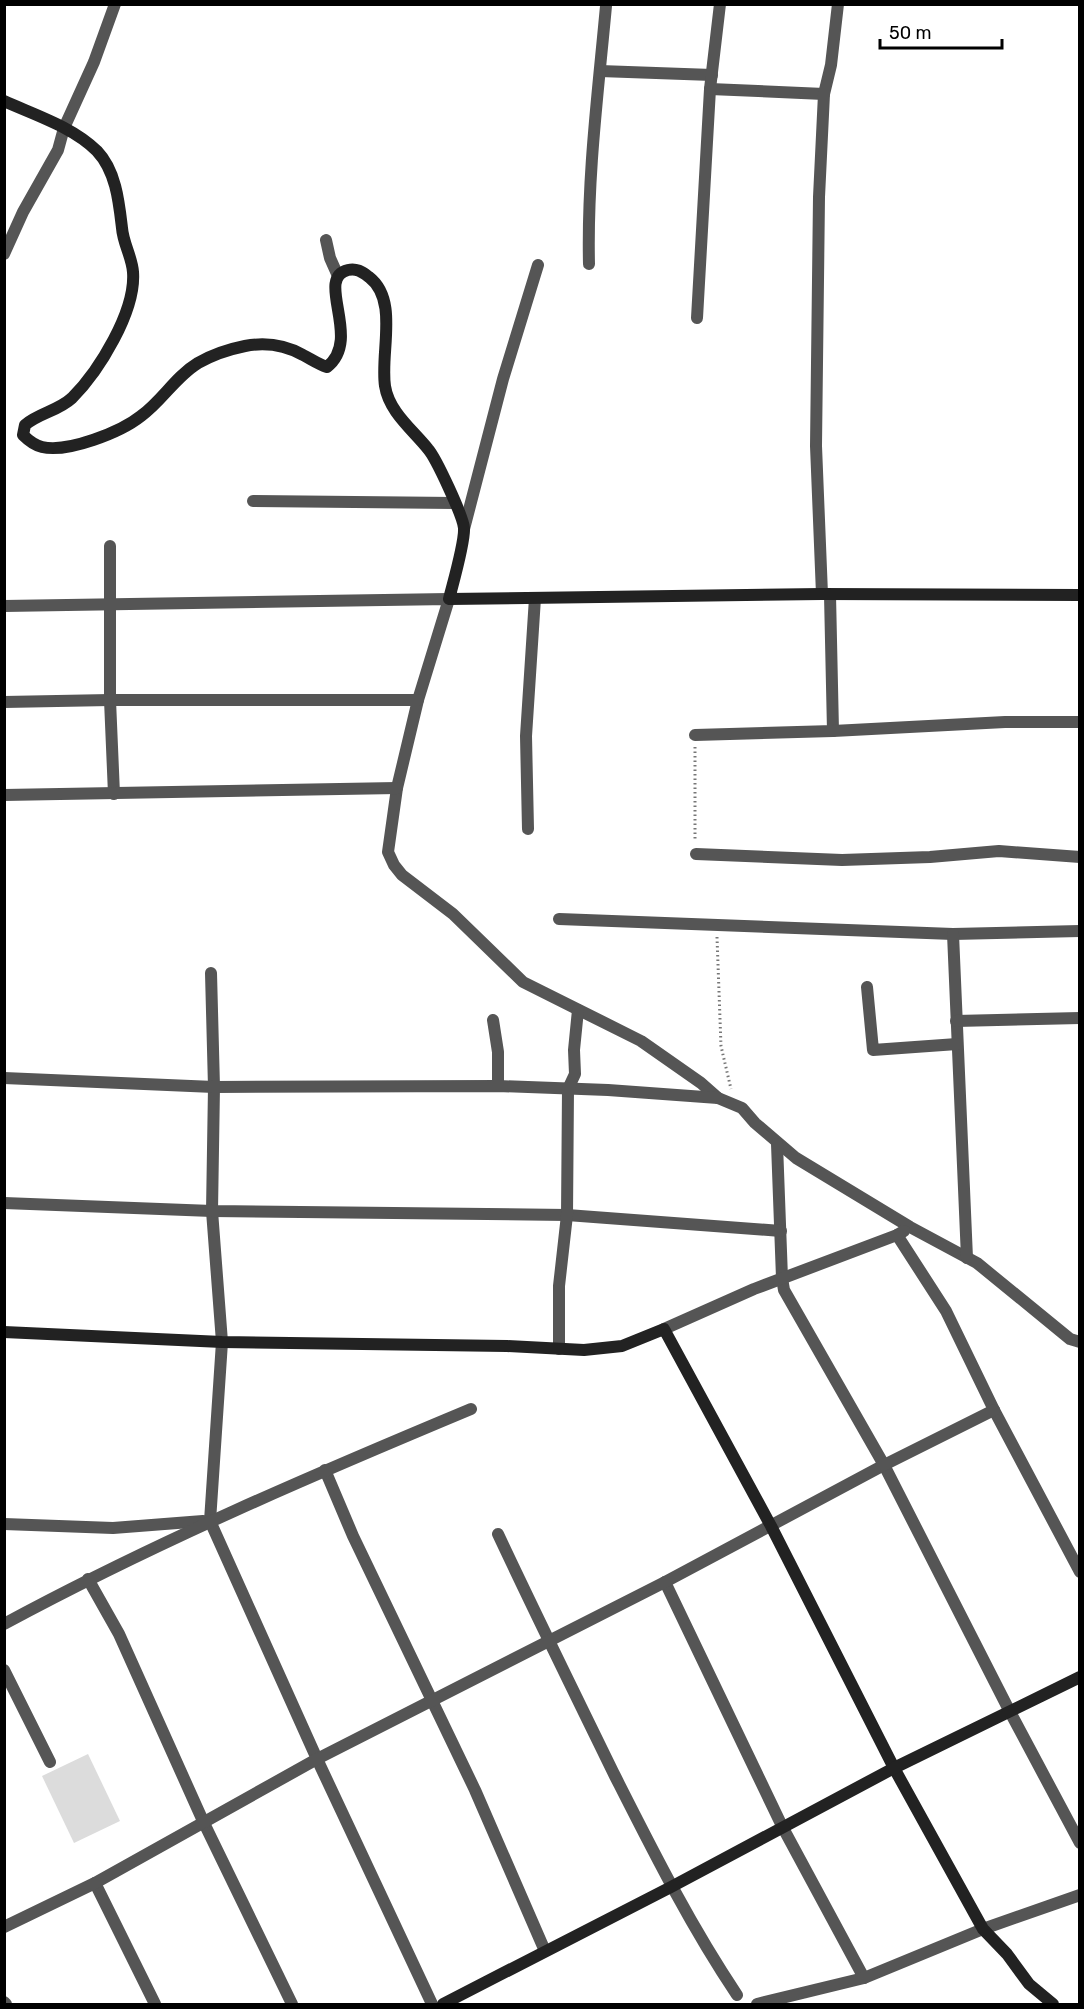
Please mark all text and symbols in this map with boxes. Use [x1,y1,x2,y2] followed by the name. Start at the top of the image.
[880,12,1002,50] scale bar
[889,22,932,44] text: 50 m

